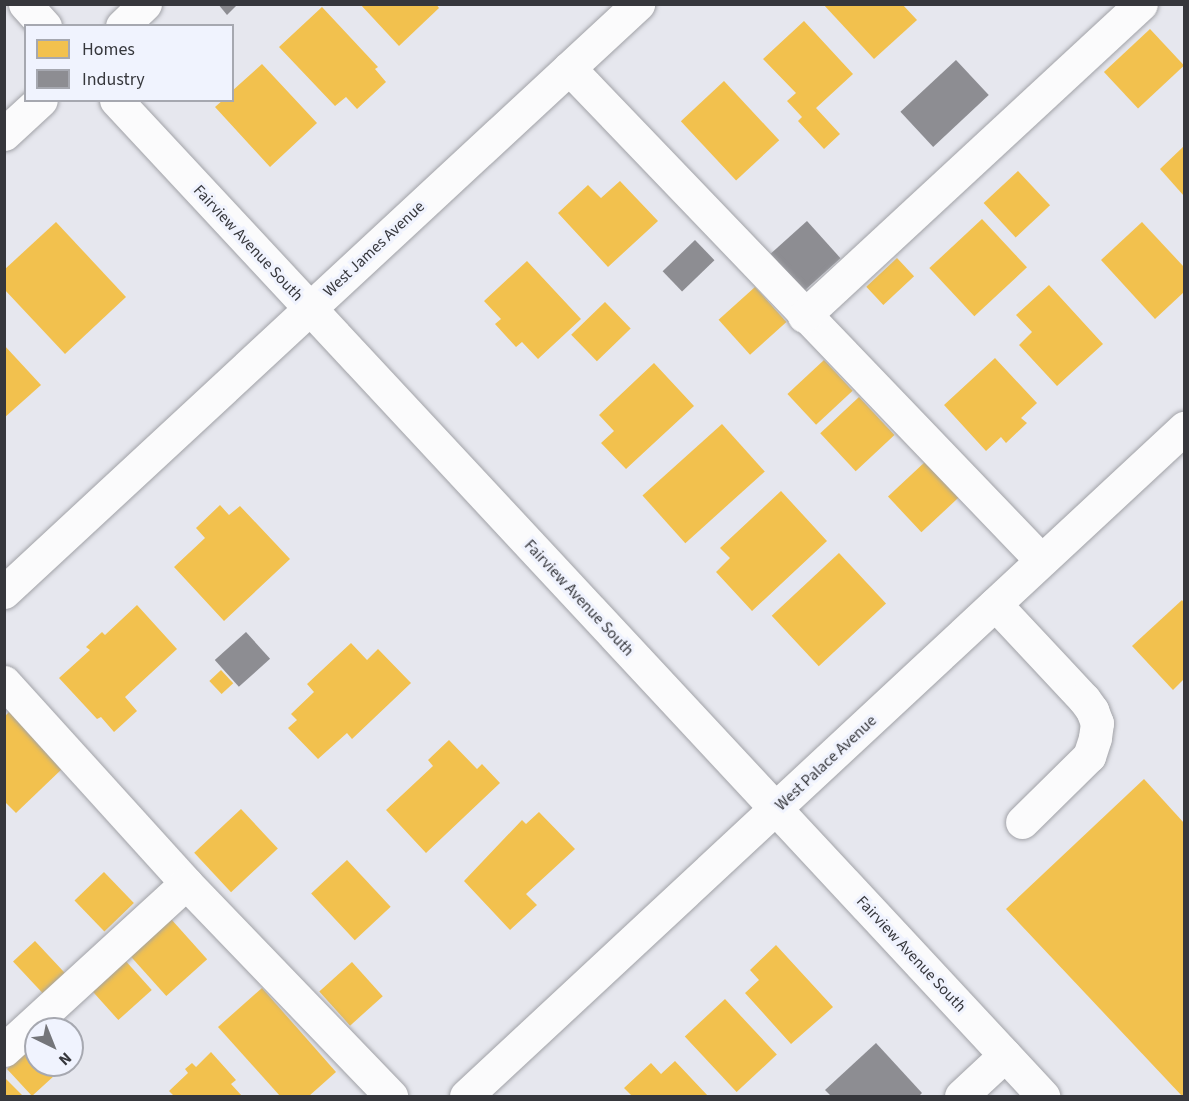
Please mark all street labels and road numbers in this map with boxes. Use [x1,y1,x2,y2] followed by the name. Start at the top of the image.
[189,181,307,305] street label: Fairview Avenue South
[319,197,429,301] street label: West James Avenue
[520,536,638,660] street label: Fairview Avenue South
[771,711,881,815] street label: West Palace Avenue
[852,892,970,1016] street label: Fairview Avenue South

